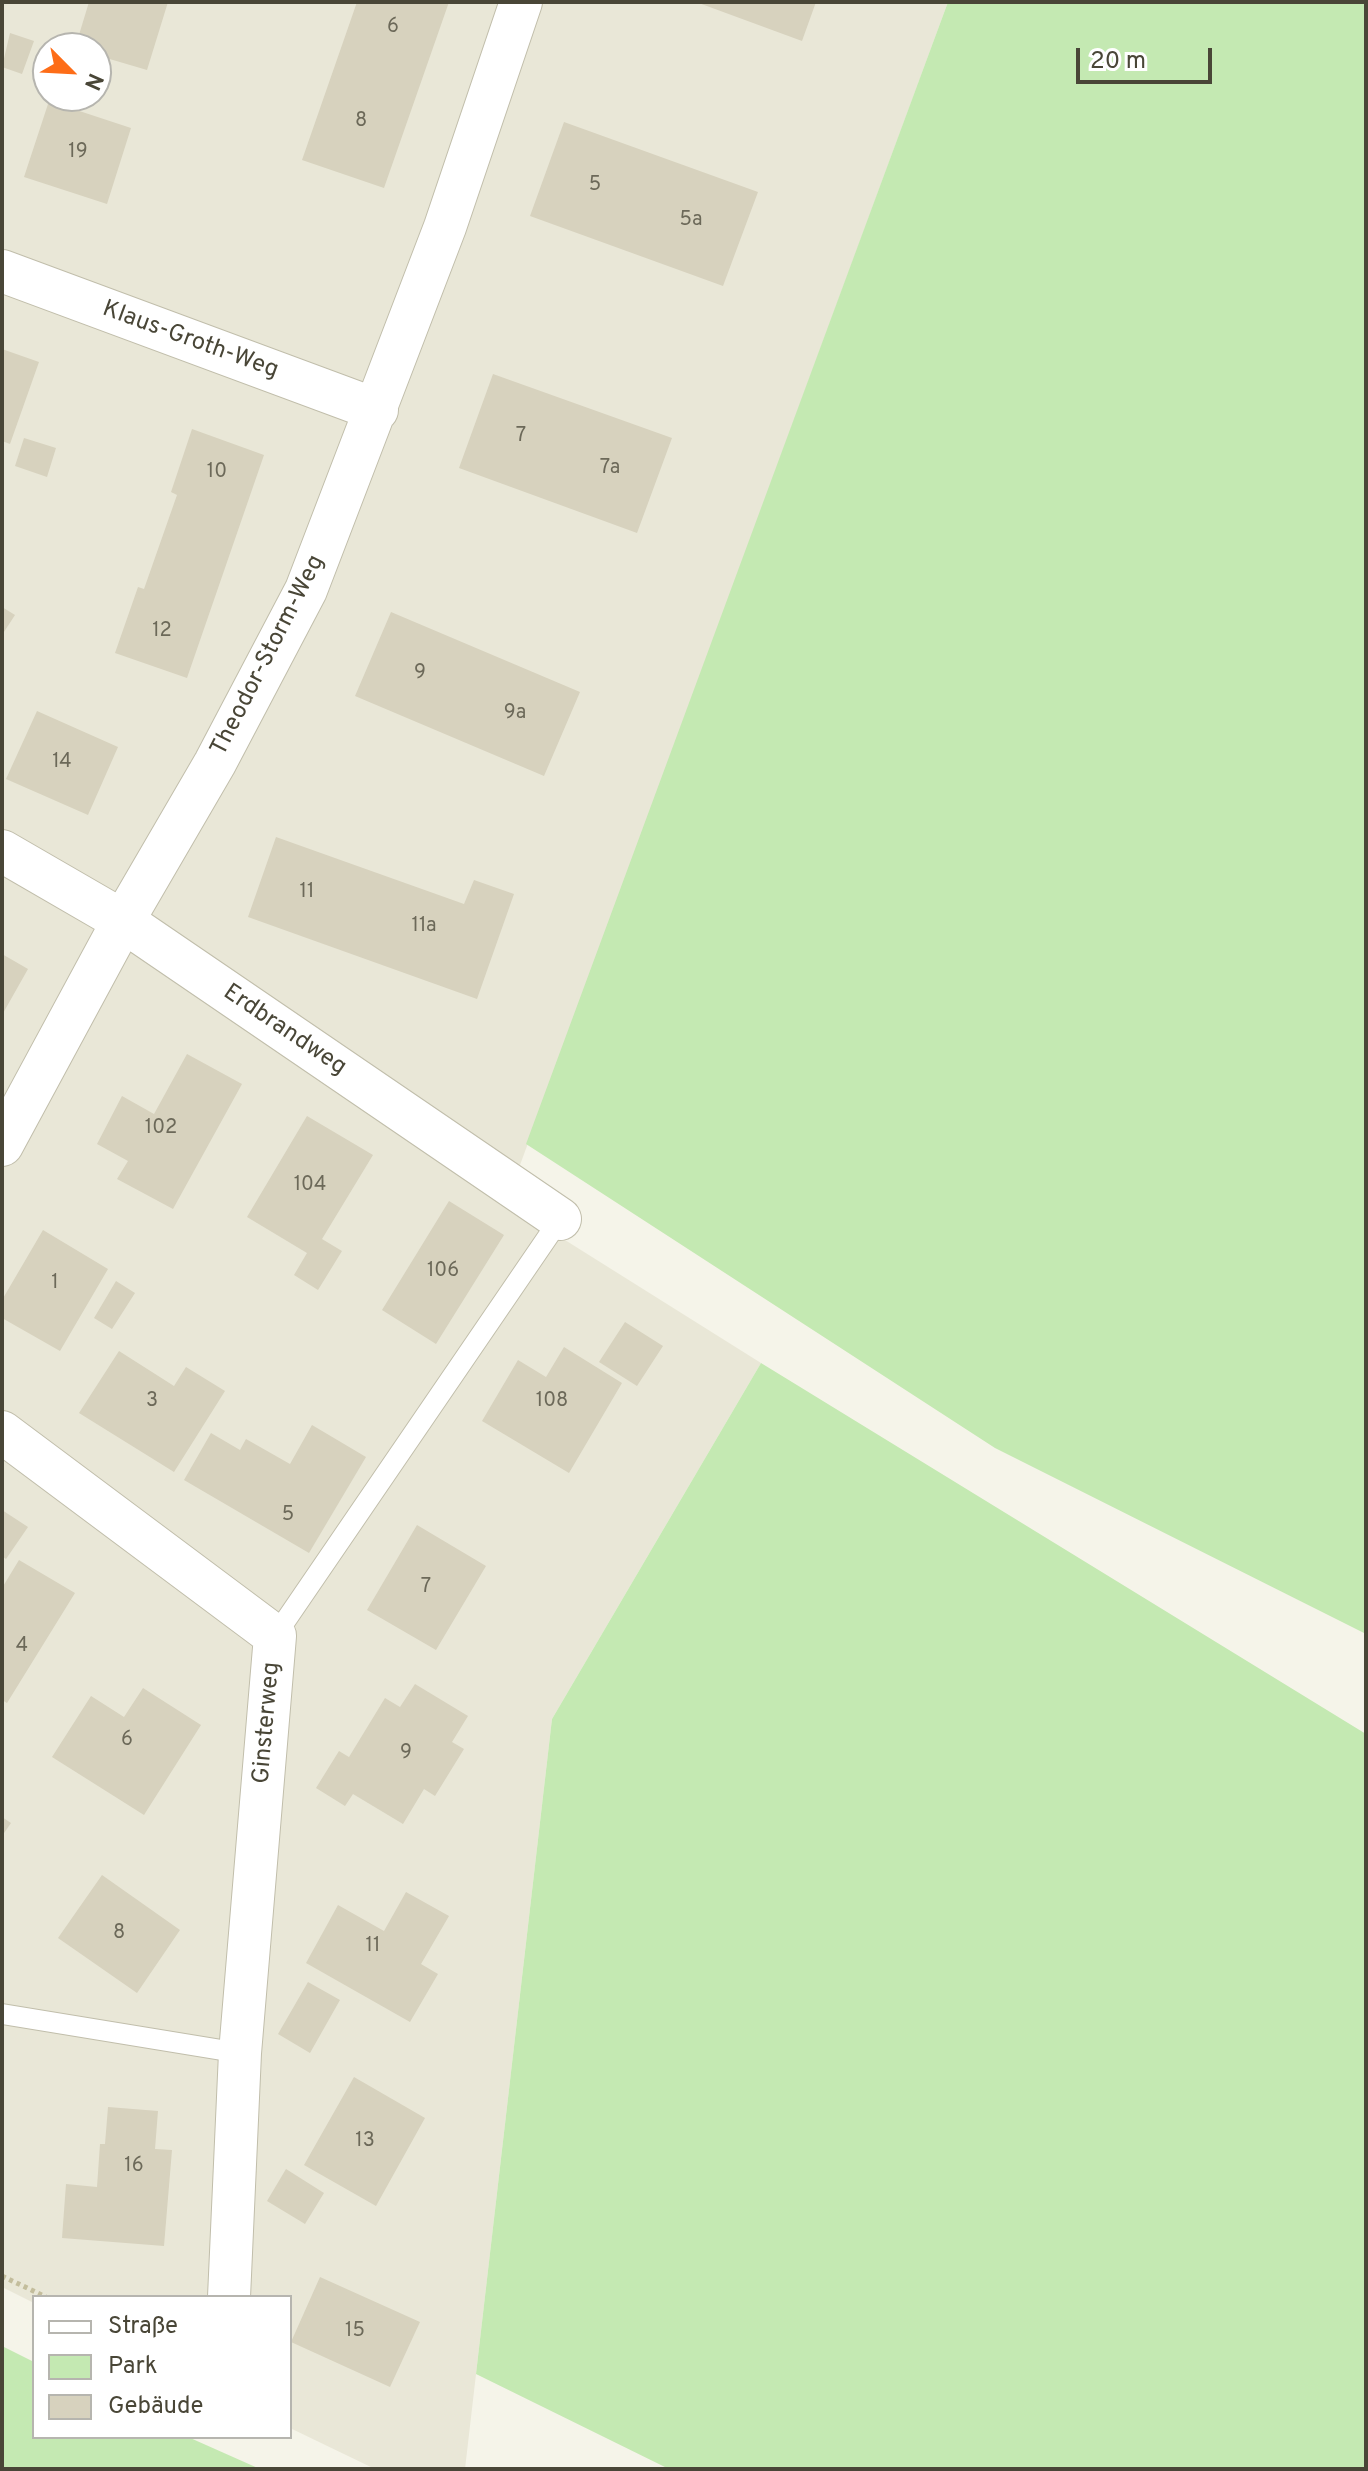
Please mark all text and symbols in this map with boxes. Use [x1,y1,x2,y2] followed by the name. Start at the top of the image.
[387,16,399,40] house number: 6
[32,32,112,112] north arrow
[1080,32,1216,82] scale bar
[1090,47,1146,77] text: 20 m
[77,68,108,94] text: N
[355,110,367,134] house number: 8
[68,141,88,165] house number: 19
[589,174,601,198] house number: 5
[680,209,702,233] house number: 5a
[98,296,282,386] street label: Klaus-Groth-Weg
[516,425,526,449] house number: 7
[600,457,620,481] house number: 7a
[207,461,227,485] house number: 10
[206,551,332,761] street label: Theodor-Storm-Weg
[152,620,172,644] house number: 12
[414,662,426,686] house number: 9
[504,702,526,726] house number: 9a
[52,751,72,775] house number: 14
[300,881,314,905] house number: 11
[412,915,436,939] house number: 11a
[217,979,351,1083] street label: Erdbrandweg
[145,1117,177,1141] house number: 102
[294,1174,326,1198] house number: 104
[427,1260,459,1284] house number: 106
[51,1272,59,1296] house number: 1
[146,1390,158,1414] house number: 3
[536,1390,568,1414] house number: 108
[282,1504,294,1528] house number: 5
[421,1576,431,1600] house number: 7
[16,1635,28,1659] house number: 4
[248,1661,288,1785] street label: Ginsterweg
[121,1729,133,1753] house number: 6
[400,1742,412,1766] house number: 9
[113,1922,125,1946] house number: 8
[366,1935,380,1959] house number: 11
[355,2130,375,2154] house number: 13
[124,2155,144,2179] house number: 16
[32,2295,292,2439] legend
[108,2312,178,2342] text: Straße
[345,2320,365,2344] house number: 15
[108,2352,158,2382] text: Park
[108,2392,203,2422] text: Gebäude

